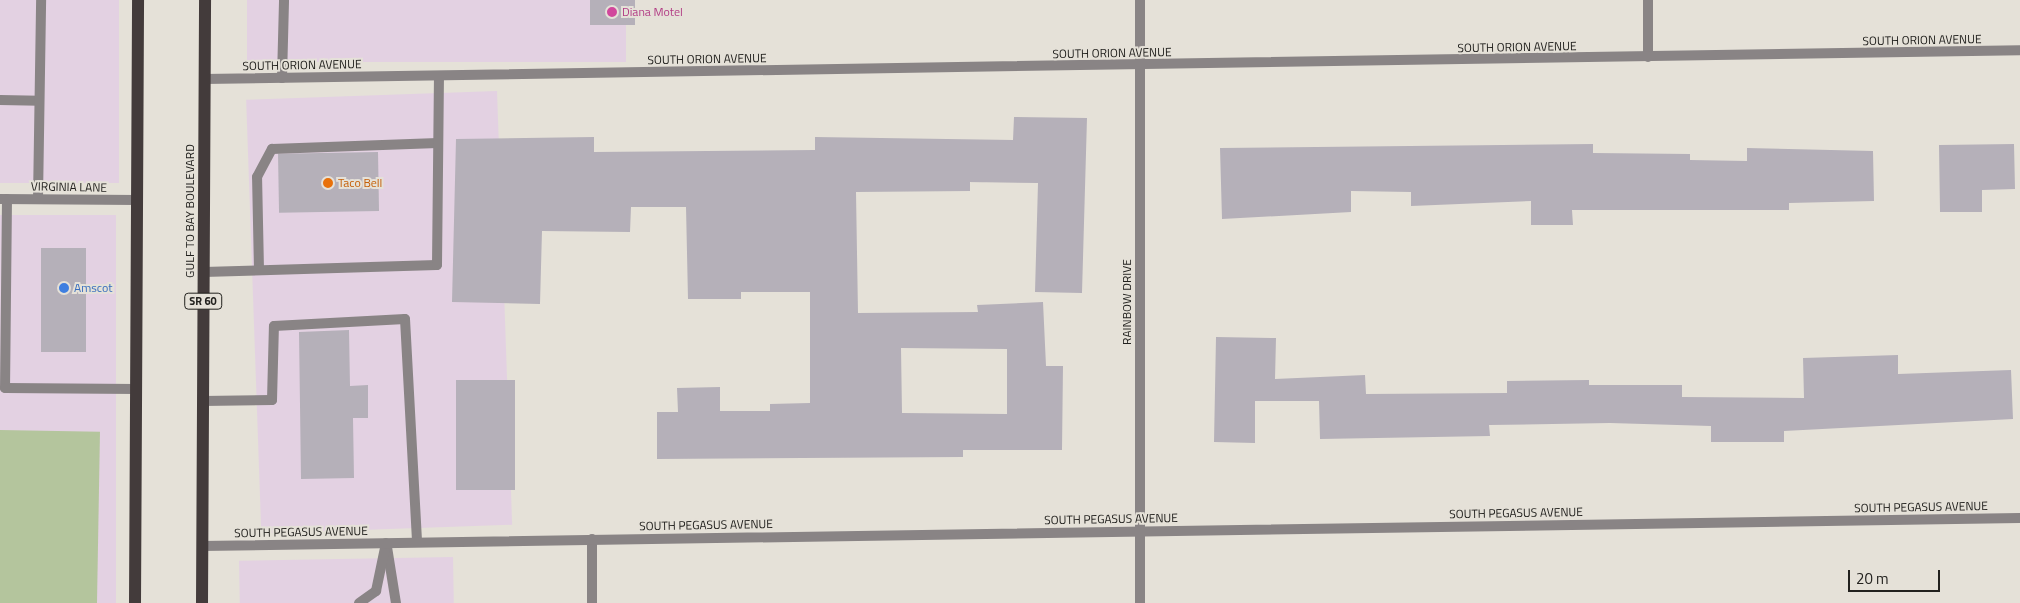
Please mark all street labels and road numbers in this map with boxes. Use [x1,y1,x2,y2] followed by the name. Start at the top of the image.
[1862,32,1982,48] street label: SOUTH ORION AVENUE
[1457,39,1577,55] street label: SOUTH ORION AVENUE
[1052,45,1172,61] street label: SOUTH ORION AVENUE
[647,51,767,67] street label: SOUTH ORION AVENUE
[242,57,362,73] street label: SOUTH ORION AVENUE
[183,144,197,278] street label: GULF TO BAY BOULEVARD
[31,179,107,195] street label: VIRGINIA LANE
[1120,259,1134,345] street label: RAINBOW DRIVE
[183,292,223,310] road number: SR 60
[1854,499,1988,515] street label: SOUTH PEGASUS AVENUE
[1449,505,1583,521] street label: SOUTH PEGASUS AVENUE
[1044,511,1178,527] street label: SOUTH PEGASUS AVENUE
[639,517,773,533] street label: SOUTH PEGASUS AVENUE
[234,524,368,540] street label: SOUTH PEGASUS AVENUE

